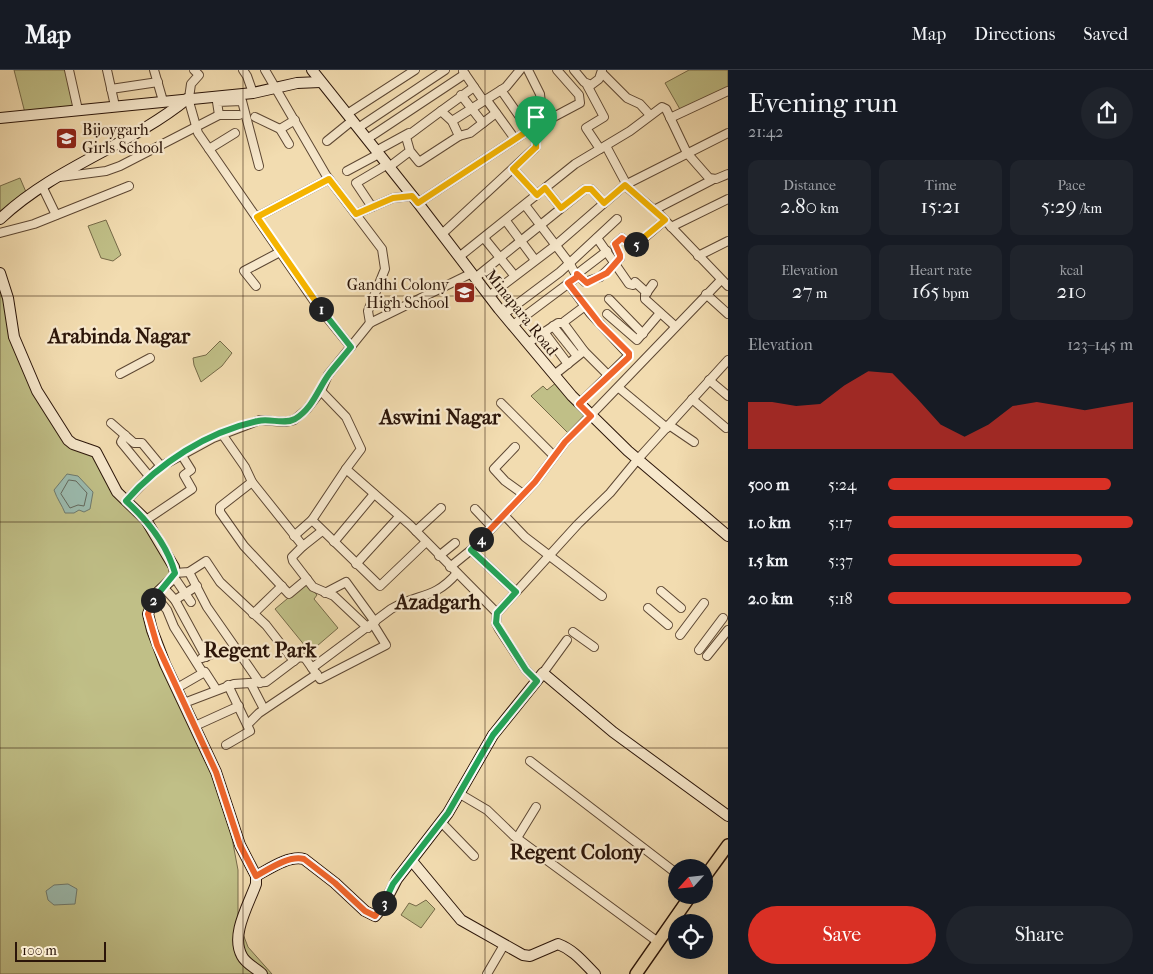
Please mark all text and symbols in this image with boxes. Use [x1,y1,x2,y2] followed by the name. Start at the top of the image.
[25,21,71,49] text: Map
[912,24,946,45] text: Map
[974,24,1055,45] text: Directions
[1083,24,1128,45] text: Saved
[748,86,898,119] text: Evening run
[1081,87,1133,139] button: share
[515,96,557,147] pin
[522,103,550,131] icon: arrive
[82,120,164,157] place label: Bijoygarh Girls School
[748,122,783,141] text: 21:42
[54,126,78,150] school or university icon: Bijoygarh Girls School
[783,177,836,194] text: Distance
[925,177,956,194] text: Time
[1058,177,1085,194] text: Pace
[780,194,817,218] text: 2.80
[921,194,960,218] text: 15:21
[1041,194,1077,218] text: 5:29
[817,200,839,217] text: km
[1077,200,1102,217] text: /km
[624,232,648,256] pin: 5
[633,236,640,253] text: 5
[781,262,838,279] text: Elevation
[909,262,972,279] text: Heart rate
[1060,262,1083,279] text: kcal
[481,265,562,359] street label: Minapara Road
[347,275,450,312] place label: Gandhi Colony High School
[792,279,813,303] text: 27
[912,279,940,303] text: 165
[1057,279,1086,303] text: 210
[453,281,477,305] school or university icon: Gandhi Colony High School
[813,285,827,302] text: m
[940,285,969,302] text: bpm
[308,296,334,322] pin: 1
[319,301,324,318] text: 1
[46,324,191,348] district label: Arabinda Nagar
[748,335,813,354] text: Elevation
[1067,335,1133,354] text: 123–145 m
[377,405,502,429] district label: Aswini Nagar
[748,475,789,494] text: 500 m
[828,475,856,494] text: 5:24
[748,513,791,532] text: 1.0 km
[828,513,852,532] text: 5:17
[468,526,494,552] pin: 4
[477,531,486,548] text: 4
[748,551,788,570] text: 1.5 km
[828,551,853,570] text: 5:37
[140,588,166,612] pin: 2
[748,589,793,608] text: 2.0 km
[828,589,853,608] text: 5:18
[393,590,481,614] district label: Azadgarh
[150,592,157,609] text: 2
[204,638,318,662] district label: Regent Park
[510,840,646,864] district label: Regent Colony
[668,859,712,904] north arrow
[668,859,713,959] map controls
[372,890,396,916] pin: 3
[382,895,387,912] text: 3
[748,906,936,964] button: Save
[946,906,1133,964] button: Share
[668,914,713,959] button: locate
[15,939,106,962] scale bar
[22,942,57,959] text: 100 m

